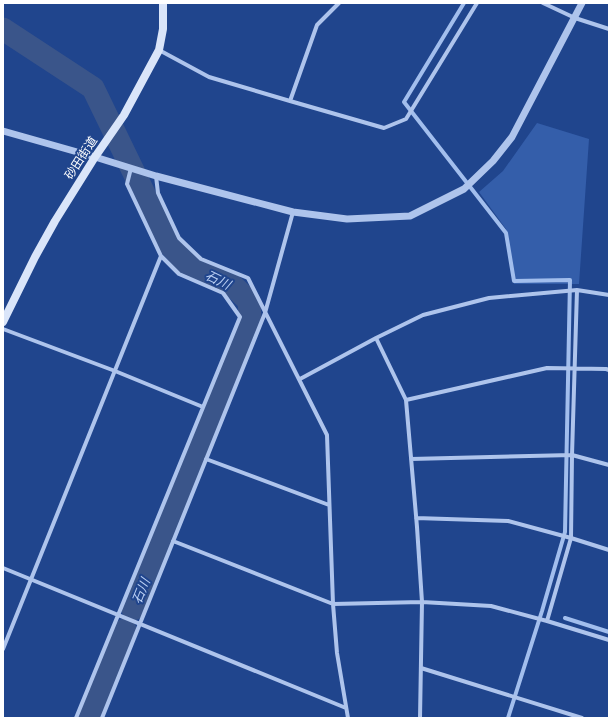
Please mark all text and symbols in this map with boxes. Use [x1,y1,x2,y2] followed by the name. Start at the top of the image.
[62,134,100,182] street label: 砂田街道
[203,268,235,293] water label: 石川
[129,574,154,606] water label: 石川

